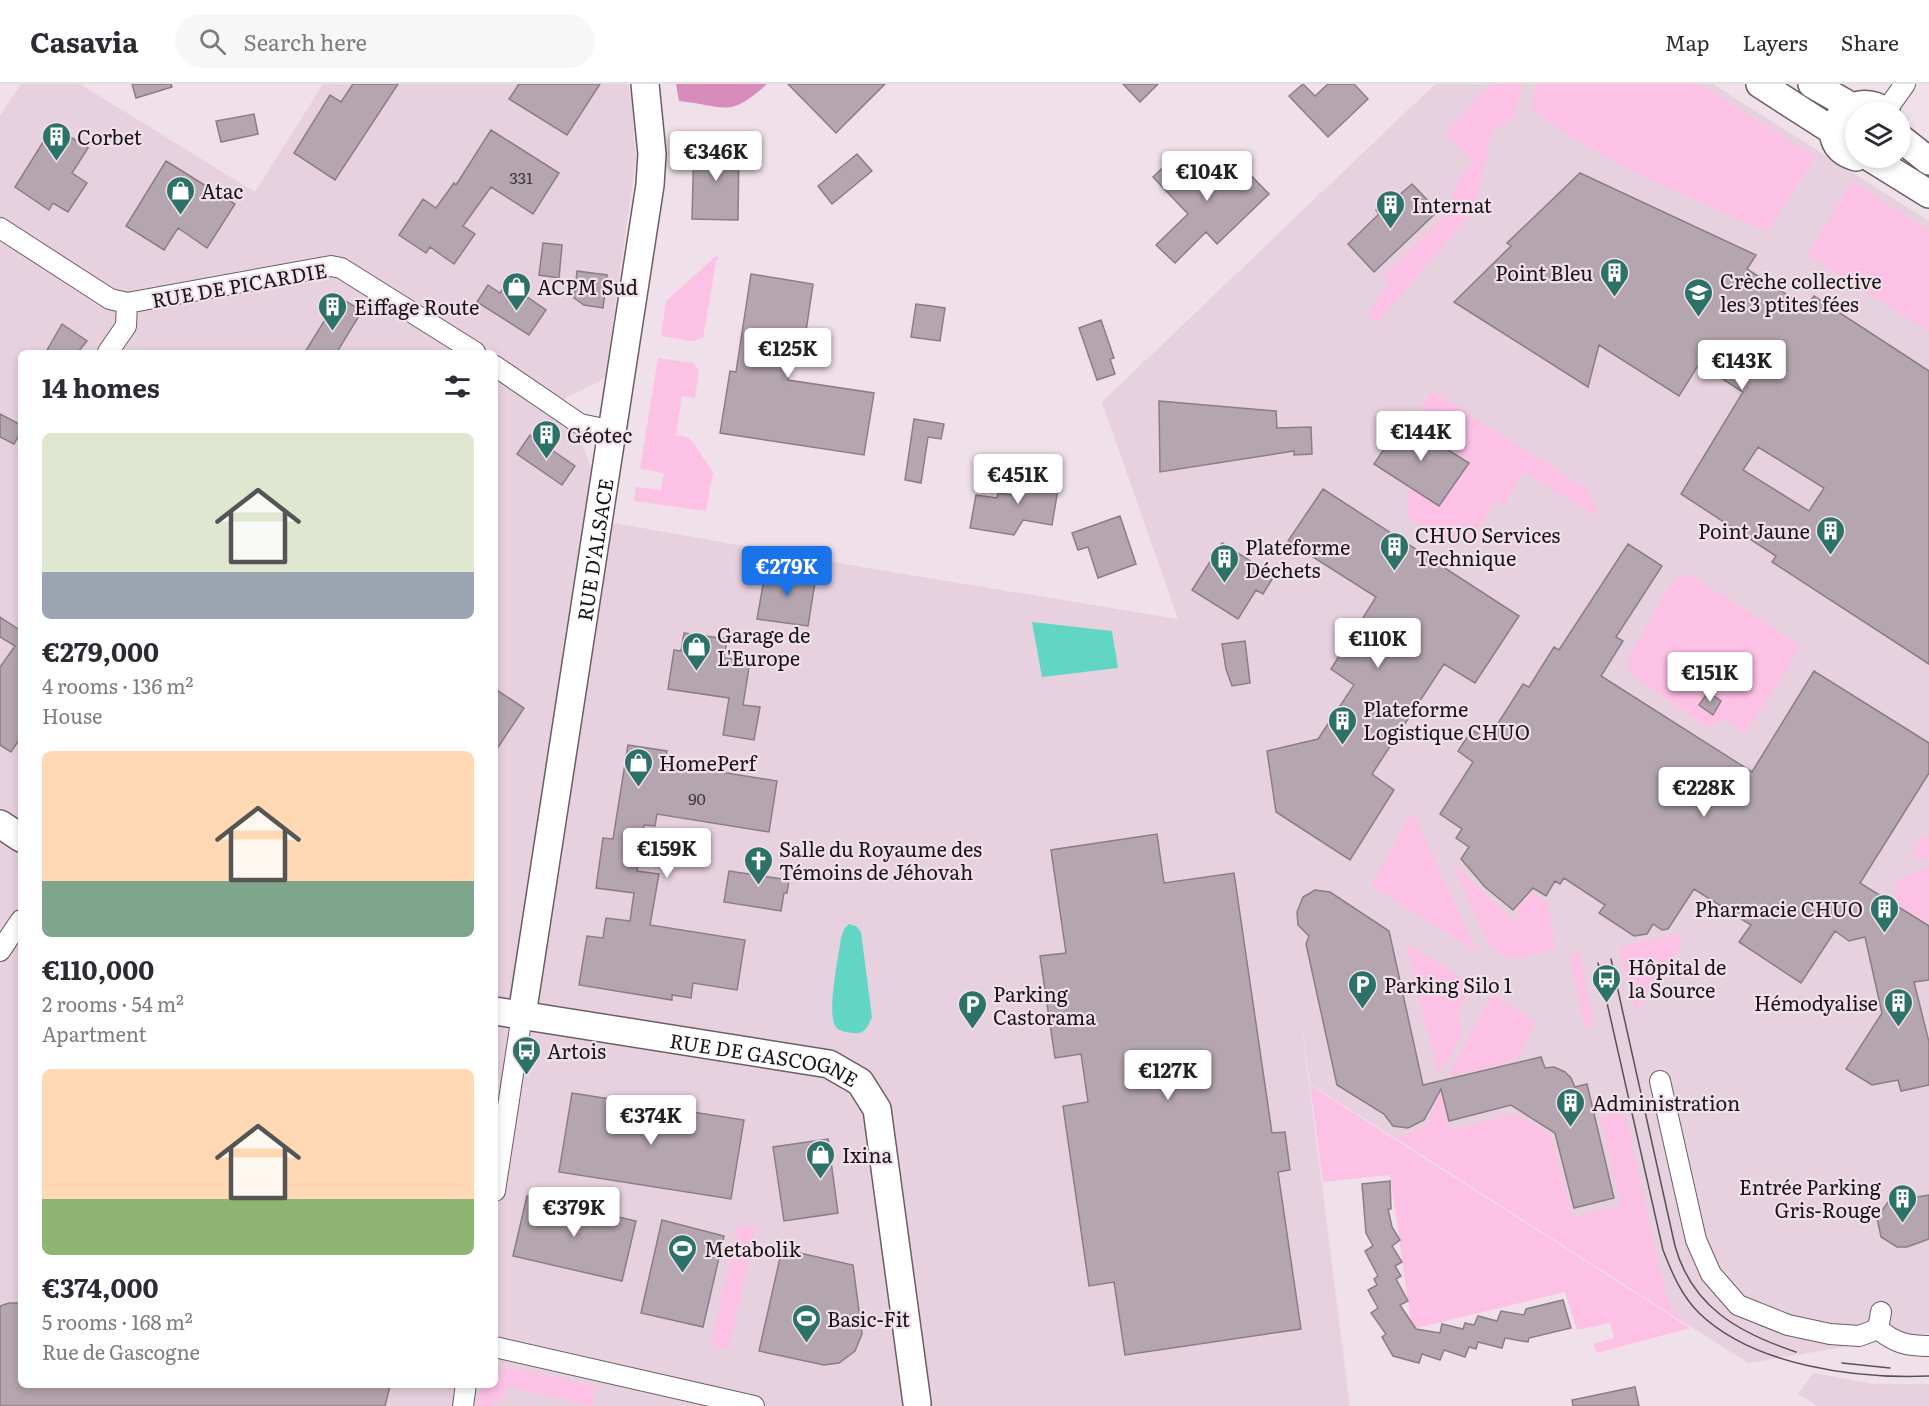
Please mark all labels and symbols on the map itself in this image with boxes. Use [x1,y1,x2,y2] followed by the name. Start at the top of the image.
[40,120,72,162] building icon: Corbet
[77,121,142,151] place label: Corbet
[674,131,758,182] pin: €346K
[1165,151,1249,202] pin: €104K
[509,165,533,189] house number: 331
[164,174,196,216] shop icon: Atac
[201,175,243,205] place label: Atac
[1375,188,1407,230] building icon: Internat
[1412,189,1492,219] place label: Internat
[149,254,329,314] street label: RUE DE PICARDIE
[1598,256,1630,298] building icon: Point Bleu
[1495,257,1593,287] place label: Point Bleu
[1720,265,1882,318] place label: Crèche collective les 3 ptites fées
[500,270,532,312] shop icon: ACPM Sud
[537,271,638,301] place label: ACPM Sud
[1683,276,1715,318] school or university icon: Crèche collective les 3 ptites fées
[317,290,349,332] building icon: Eiffage Route
[354,291,479,321] place label: Eiffage Route
[746,328,830,379] pin: €125K
[1700,340,1784,391] pin: €143K
[1379,411,1463,462] pin: €144K
[530,418,562,460] building icon: Géotec
[567,419,632,449] place label: Géotec
[976,454,1060,505] pin: €451K
[568,476,620,623] street label: RUE D'ALSACE
[1815,514,1847,556] building icon: Point Jaune
[1698,515,1810,545] place label: Point Jaune
[1415,519,1560,572] place label: CHUO Services Technique
[1378,530,1410,572] building icon: CHUO Services Technique
[1245,531,1350,584] place label: Plateforme Déchets
[1208,542,1240,584] building icon: Plateforme Déchets
[745,546,829,597] pin: €279K
[1336,618,1420,669] pin: €110K
[717,619,810,672] place label: Garage de L'Europe
[680,630,712,672] shop icon: Garage de L'Europe
[1668,652,1752,703] pin: €151K
[1363,693,1530,746] place label: Plateforme Logistique CHUO
[1326,704,1358,746] building icon: Plateforme Logistique CHUO
[622,746,654,788] shop icon: HomePerf
[659,747,758,777] place label: HomePerf
[1662,767,1746,818] pin: €228K
[688,786,706,810] house number: 90
[625,828,709,879] pin: €159K
[779,833,982,886] place label: Salle du Royaume des Témoins de Jéhovah
[742,844,774,886] church icon: Salle du Royaume des Témoins de Jéhovah
[1868,892,1900,934] building icon: Pharmacie CHUO
[1694,893,1863,923] place label: Pharmacie CHUO
[1628,951,1726,1004] place label: Hôpital de la Source
[1591,962,1623,1004] bus stop icon: Hôpital de la Source
[1347,968,1379,1010] parking icon: Parking Silo 1
[1384,969,1512,999] place label: Parking Silo 1
[993,978,1096,1031] place label: Parking Castorama
[1883,986,1915,1028] building icon: Hémodyalise
[1754,987,1878,1017] place label: Hémodyalise
[956,988,988,1030] parking icon: Parking Castorama
[668,1024,865,1093] street label: RUE DE GASCOGNE
[510,1034,542,1076] bus stop icon: Artois
[547,1035,606,1065] place label: Artois
[1126,1050,1210,1101] pin: €127K
[1555,1086,1587,1128] building icon: Administration
[1592,1087,1740,1117] place label: Administration
[609,1095,693,1146] pin: €374K
[805,1138,837,1180] shop icon: Ixina
[842,1139,892,1169] place label: Ixina
[1739,1171,1882,1224] place label: Entrée Parking Gris-Rouge
[1886,1182,1918,1224] building icon: Entrée Parking Gris-Rouge
[532,1187,616,1238] pin: €379K
[667,1232,699,1274] sports icon: Metabolik
[704,1233,802,1263] place label: Metabolik
[790,1302,822,1344] sports icon: Basic-Fit
[827,1303,910,1333] place label: Basic-Fit

